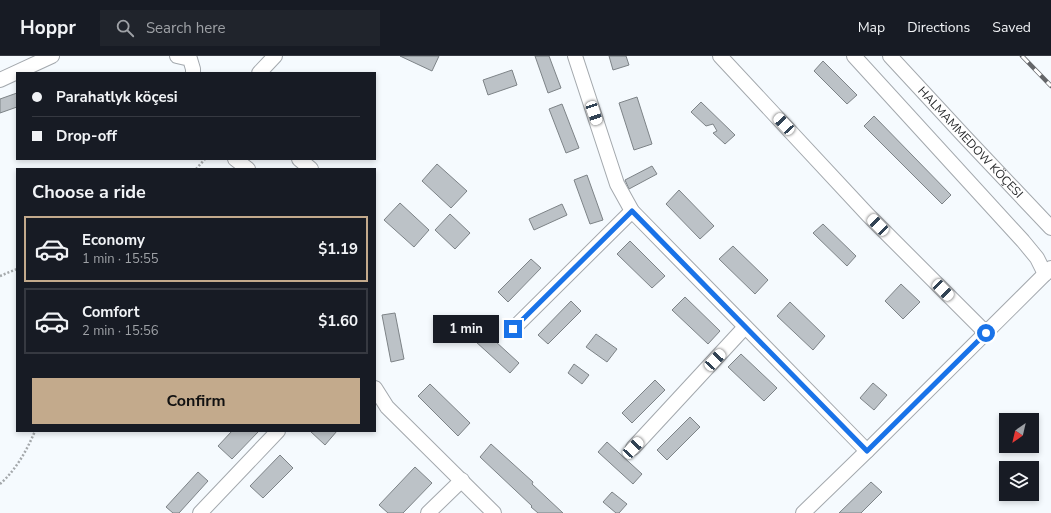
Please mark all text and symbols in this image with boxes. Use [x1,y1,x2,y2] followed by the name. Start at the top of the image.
[100,10,380,46] search box
[20,15,76,41] text: Hoppr
[114,17,136,39] icon: search
[146,18,225,38] text: Search here
[858,18,885,37] text: Map
[907,18,970,37] text: Directions
[992,18,1031,37] text: Saved
[914,83,1027,201] street label: HALMAMMEDOW KÖÇESI
[56,87,178,107] text: Parahatlyk köçesi
[584,100,604,126] car
[771,111,797,137] car
[56,126,117,146] text: Drop-off
[32,180,146,204] text: Choose a ride
[865,212,891,238] car
[82,230,145,250] text: Economy
[34,231,70,267] icon: car
[318,239,358,259] text: $1.19
[82,250,158,268] text: 1 min · 15:55
[930,277,956,303] car
[82,302,139,322] text: Comfort
[34,303,70,339] icon: car
[318,311,358,331] text: $1.60
[433,315,499,343] callout: 1 min
[449,320,483,338] text: 1 min
[504,320,522,338] route end
[82,322,158,340] text: 2 min · 15:56
[977,324,995,342] route start
[702,347,728,373] car
[32,378,360,424] button: Confirm
[999,413,1039,453] north arrow
[999,413,1039,501] map controls
[620,435,646,461] car
[999,461,1039,501] button: layers

